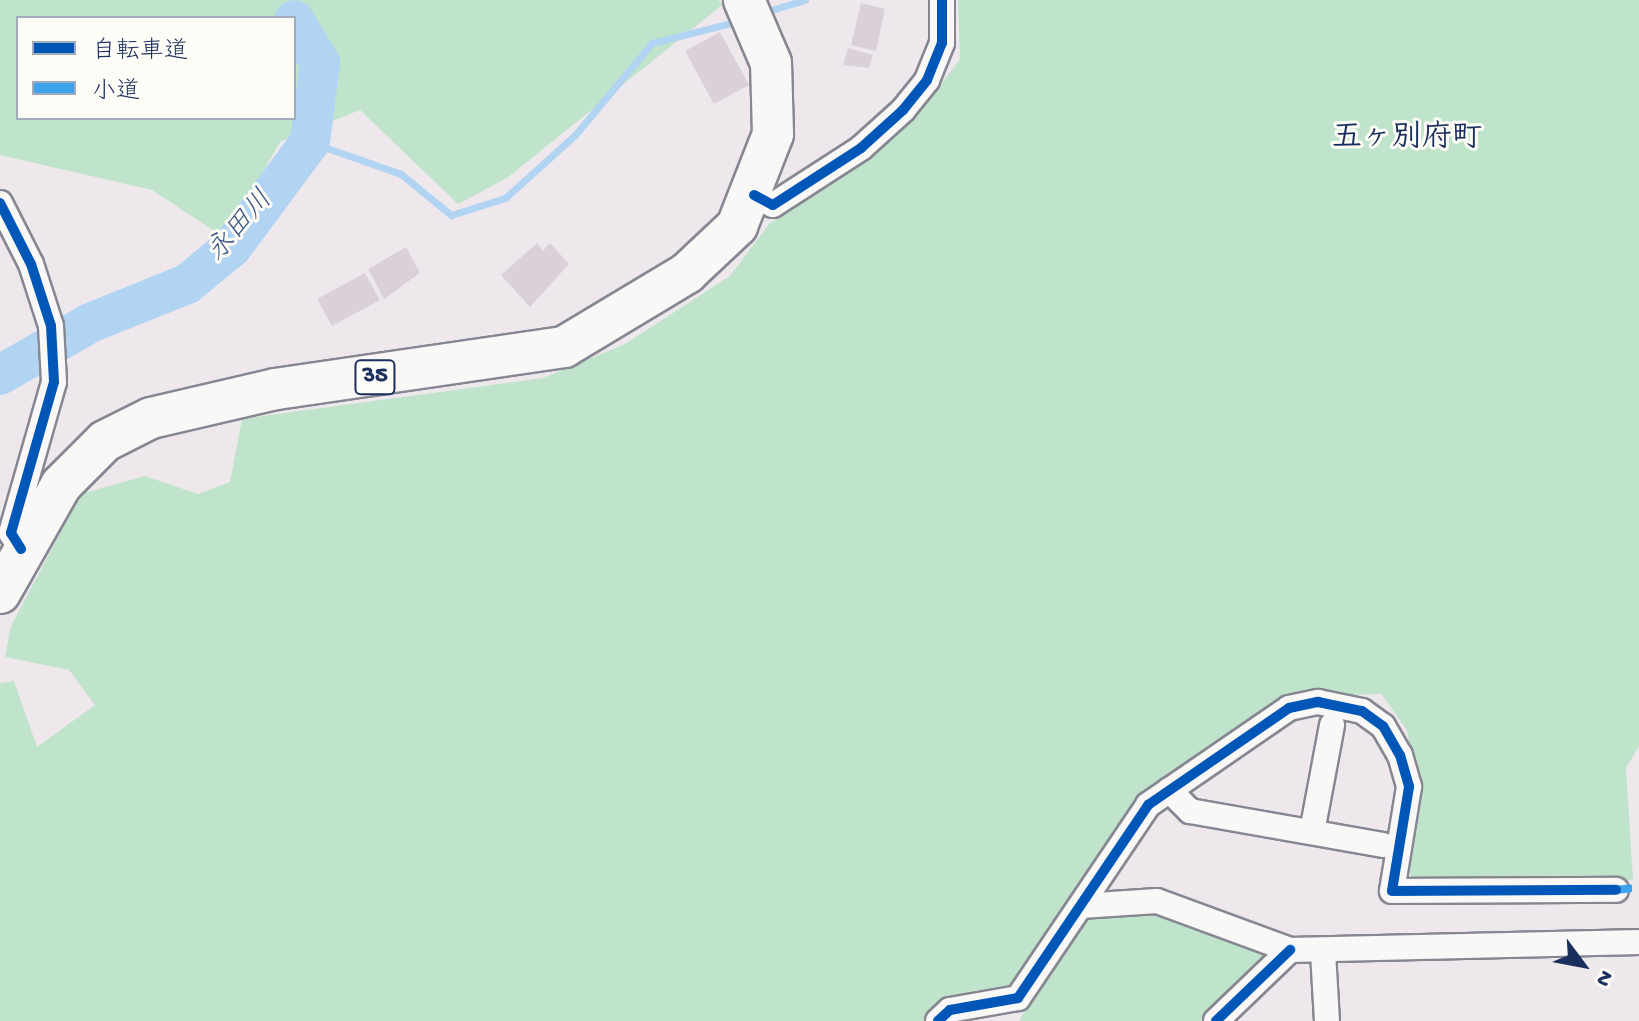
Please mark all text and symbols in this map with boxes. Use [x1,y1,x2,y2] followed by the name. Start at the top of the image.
[16,16,296,120] legend
[92,38,188,67] text: 自転車道
[92,78,140,107] text: 小道
[1332,122,1482,158] district label: 五ヶ別府町
[201,184,281,270] water label: 永田川
[353,357,397,397] road number: 35
[1543,925,1623,1005] north arrow
[1589,965,1618,991] text: N

